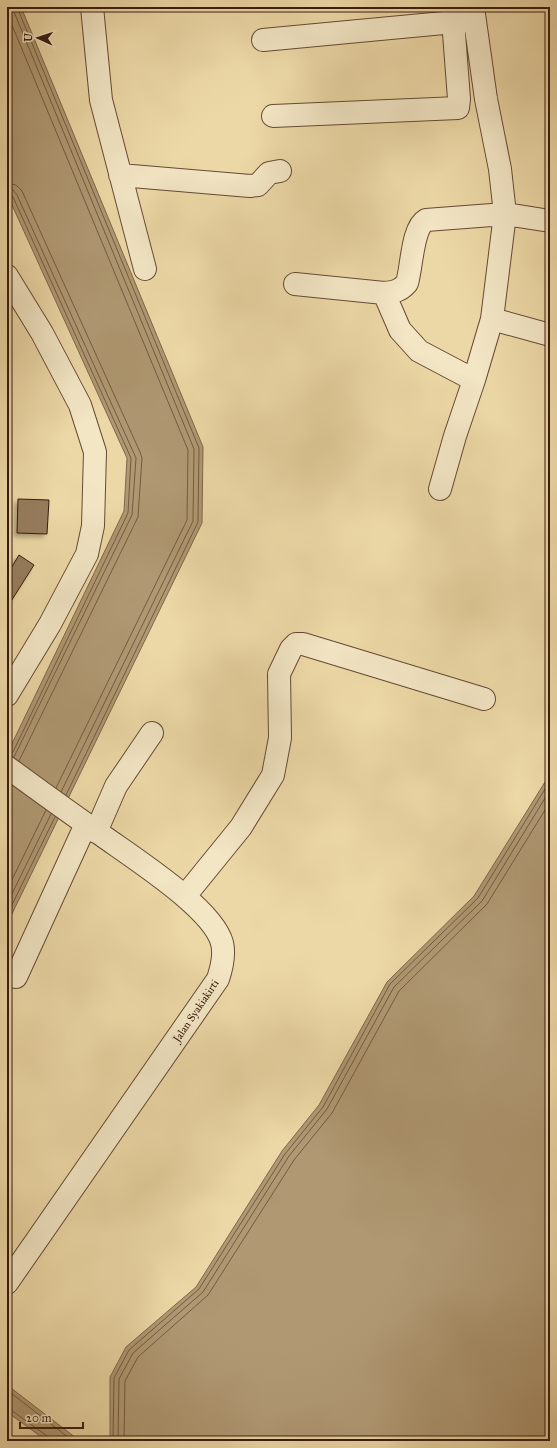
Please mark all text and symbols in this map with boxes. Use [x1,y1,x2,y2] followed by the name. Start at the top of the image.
[18,18,58,58] north arrow
[22,33,35,42] text: U
[170,977,223,1046] street label: Jalan Syakiakirti
[20,1404,83,1430] scale bar
[26,1411,52,1425] text: 20 m

